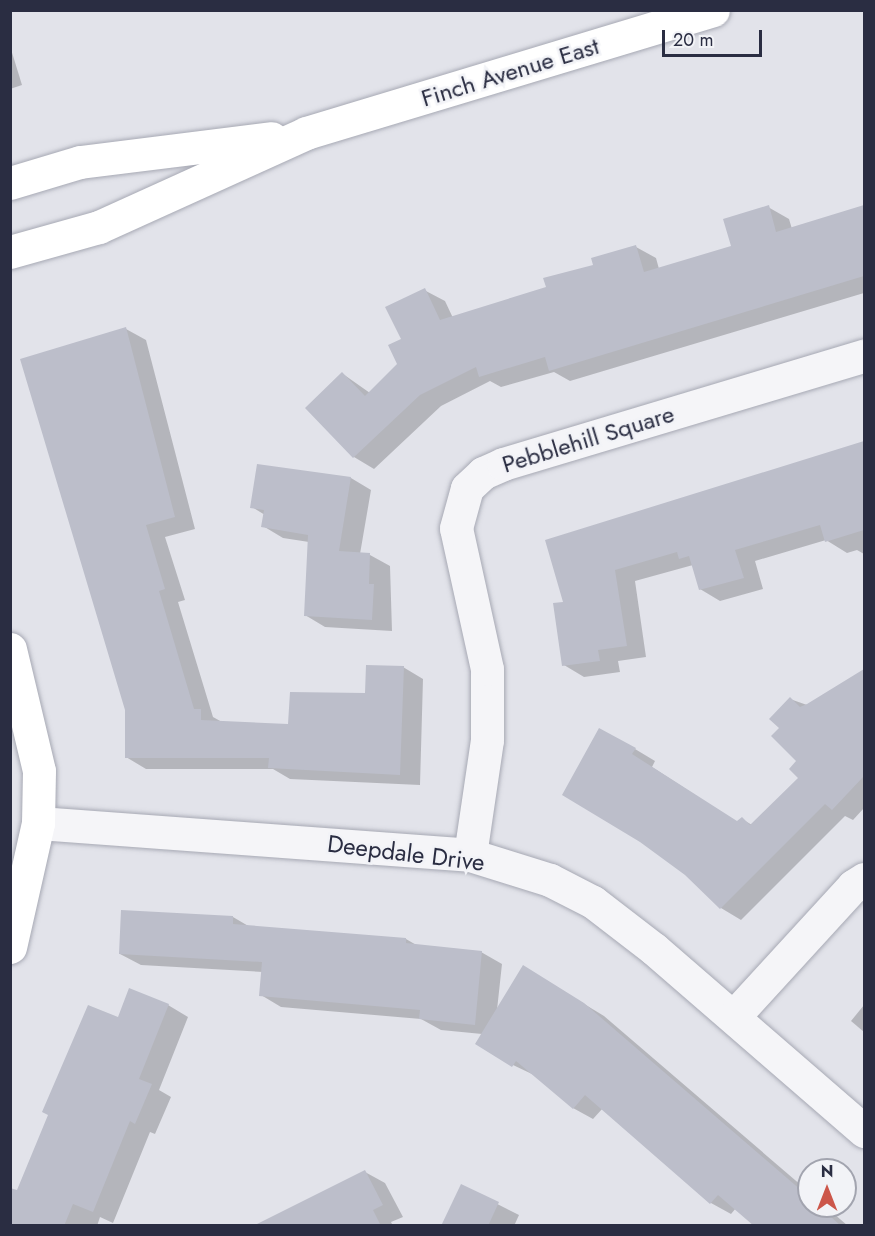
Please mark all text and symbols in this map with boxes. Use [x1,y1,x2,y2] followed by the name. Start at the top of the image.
[665,18,766,56] scale bar
[673,27,713,53] text: 20 m
[418,31,602,113] street label: Finch Avenue East
[499,399,677,479] street label: Pebblehill Square
[326,829,486,877] street label: Deepdale Drive
[797,1158,857,1218] north arrow
[821,1160,833,1183] text: N

